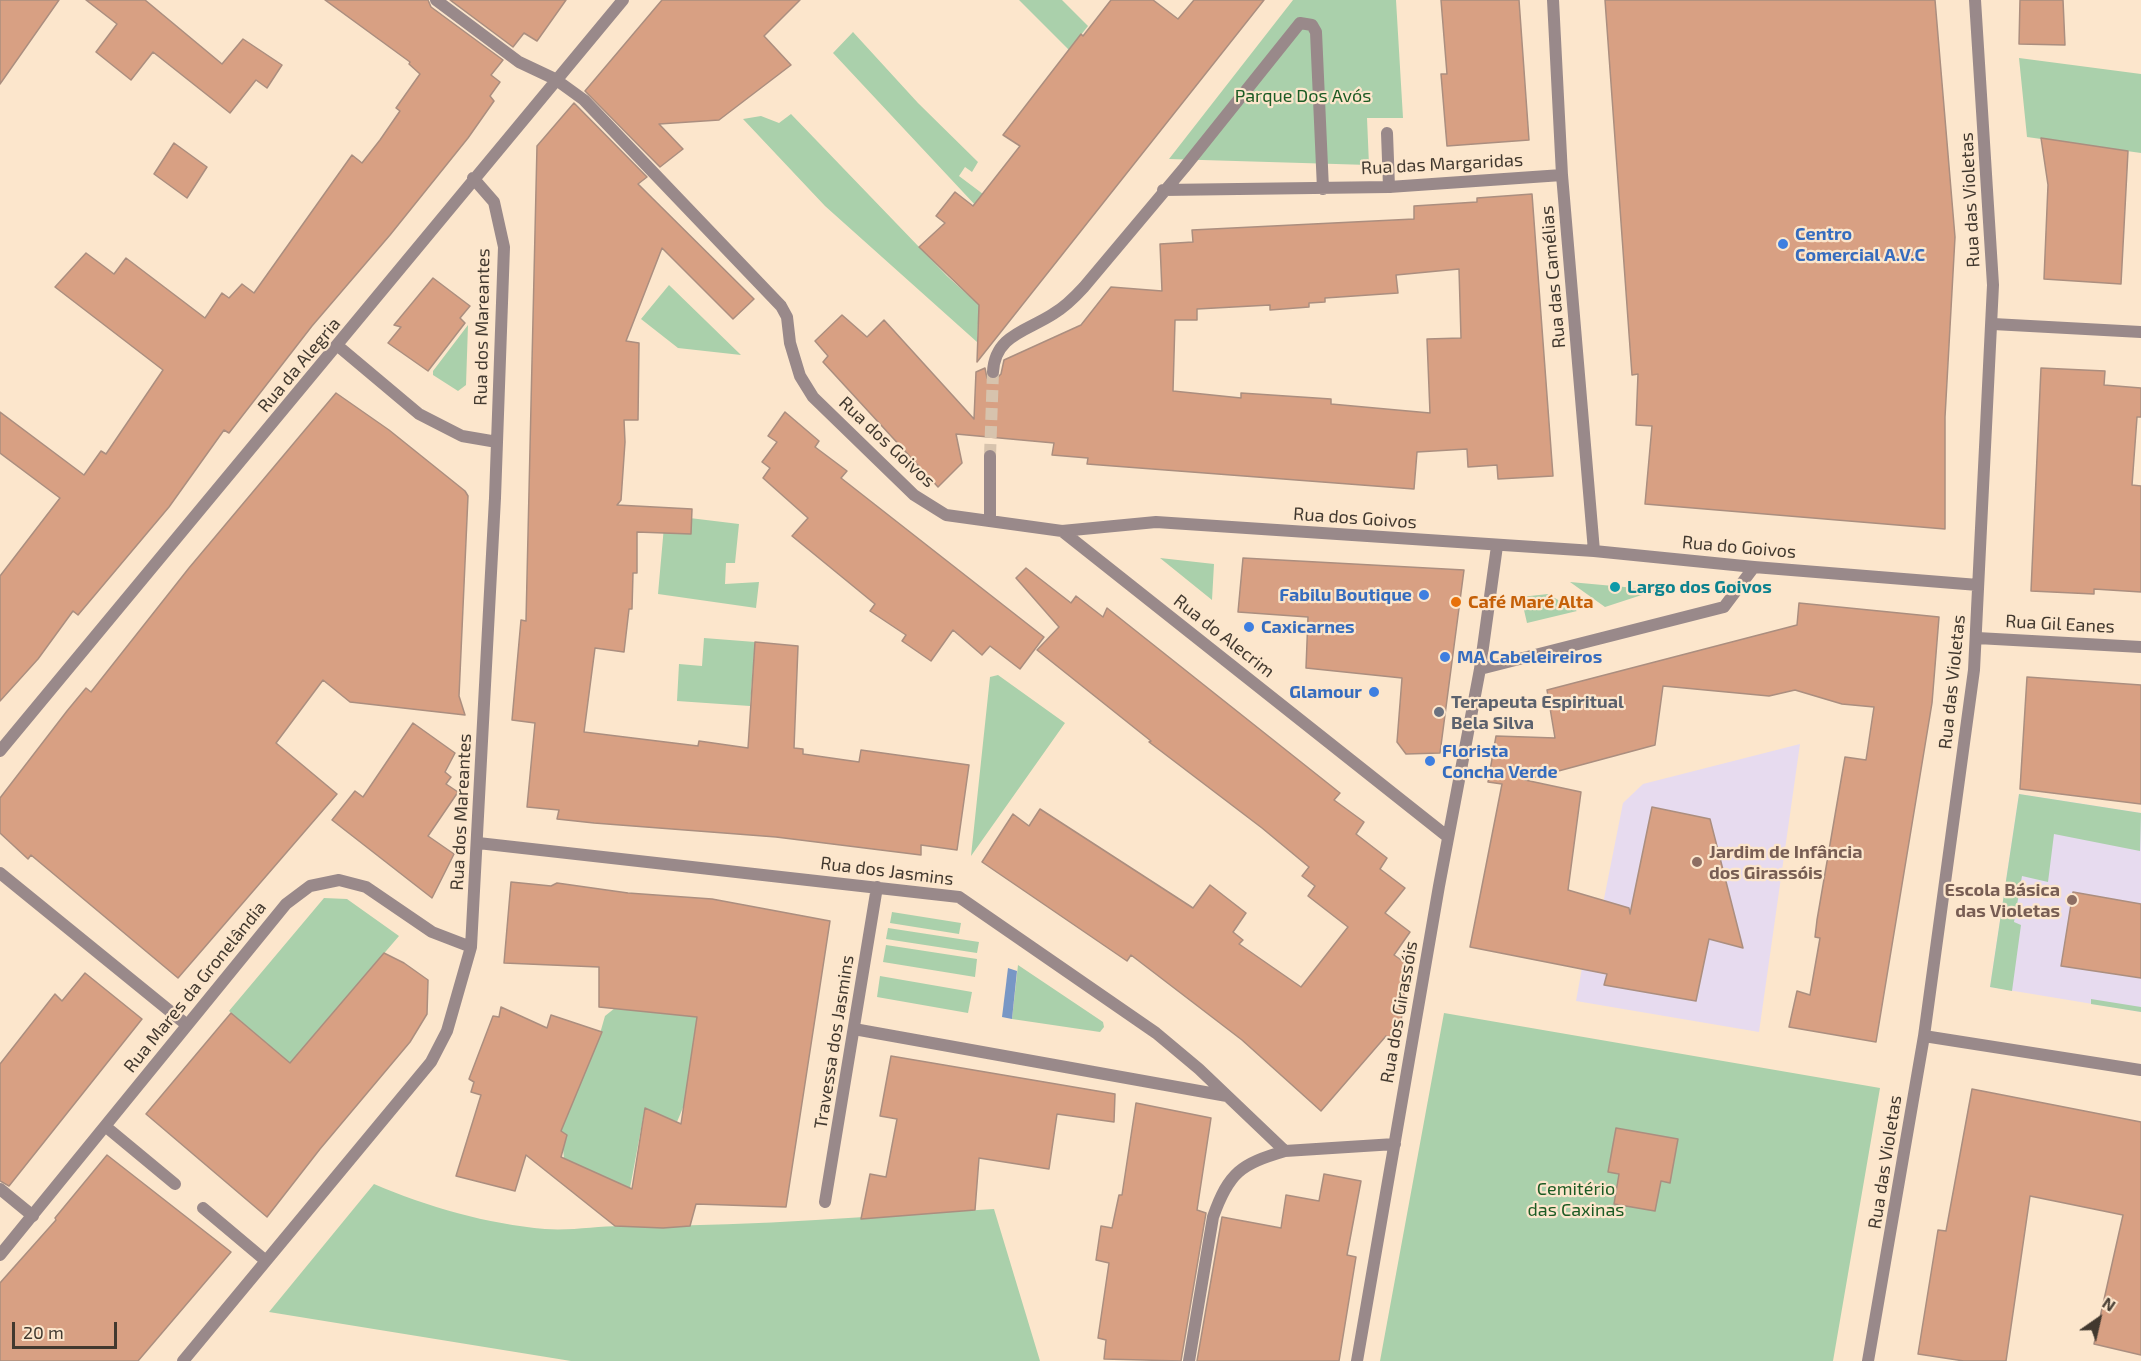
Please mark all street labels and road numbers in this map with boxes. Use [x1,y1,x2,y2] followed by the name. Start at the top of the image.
[1956,132,1984,268] street label: Rua das Violetas
[1360,149,1524,179] street label: Rua das Margaridas
[1536,205,1570,349] street label: Rua das Camélias
[470,248,494,406] street label: Rua dos Mareantes
[253,313,345,417] street label: Rua da Alegria
[834,392,940,492] street label: Rua dos Goivos
[1293,503,1417,533] street label: Rua dos Goivos
[1681,531,1797,563] street label: Rua do Goivos
[1169,590,1279,682] street label: Rua do Alecrim
[2005,610,2115,638] street label: Rua Gil Eanes
[1934,614,1970,750] street label: Rua das Violetas
[446,733,476,891] street label: Rua dos Mareantes
[819,852,955,890] street label: Rua dos Jasmins
[119,897,271,1077] street label: Rua Mares da Gronelândia
[1376,939,1422,1085] street label: Rua dos Girassóis
[810,953,858,1131] street label: Travessa dos Jasmins
[1864,1094,1906,1230] street label: Rua das Violetas

